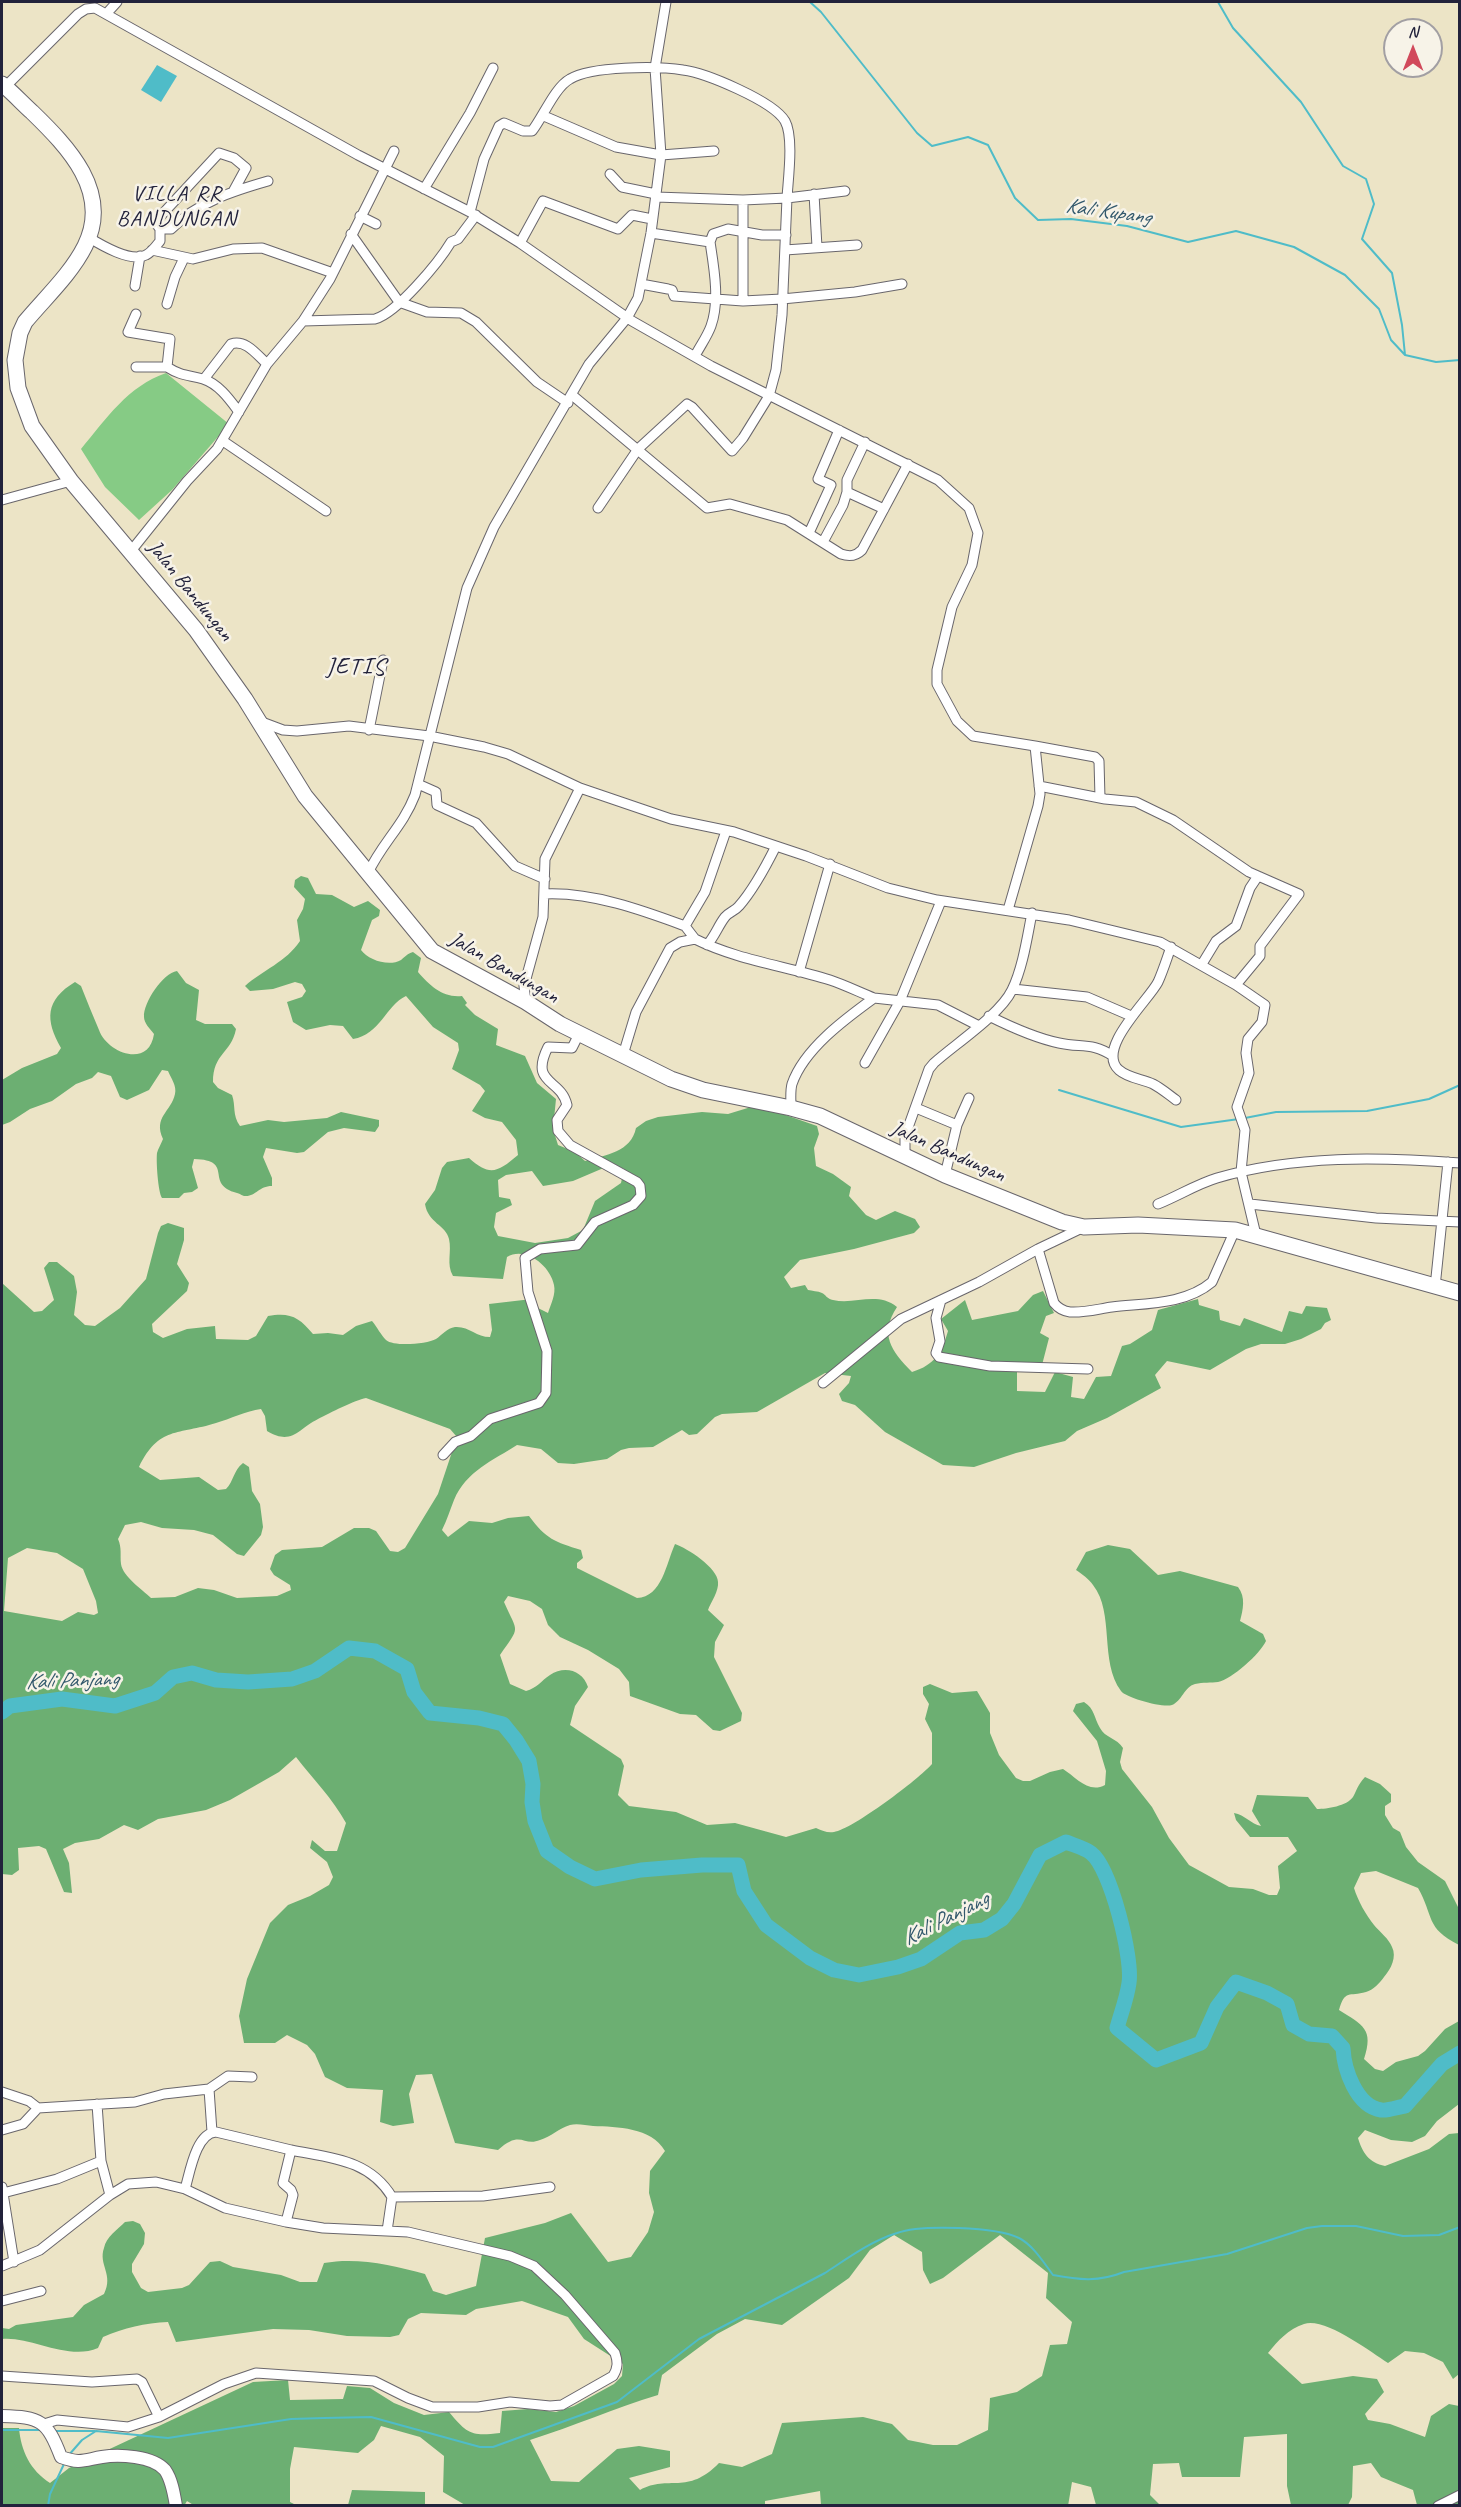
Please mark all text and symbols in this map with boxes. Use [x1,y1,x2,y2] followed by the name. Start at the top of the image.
[1383,18,1443,78] north arrow
[1408,22,1418,42] text: N
[118,181,236,232] district label: VILLA RR BANDUNGAN
[1064,193,1152,231] water label: Kali Kupang
[142,535,238,647] street label: Jalan Bandungan
[326,654,386,682] district label: JETIS
[445,926,563,1010] street label: Jalan Bandungan
[887,1116,1009,1188] street label: Jalan Bandungan
[25,1666,119,1696] water label: Kali Panjang
[899,1886,993,1952] water label: Kali Panjang

